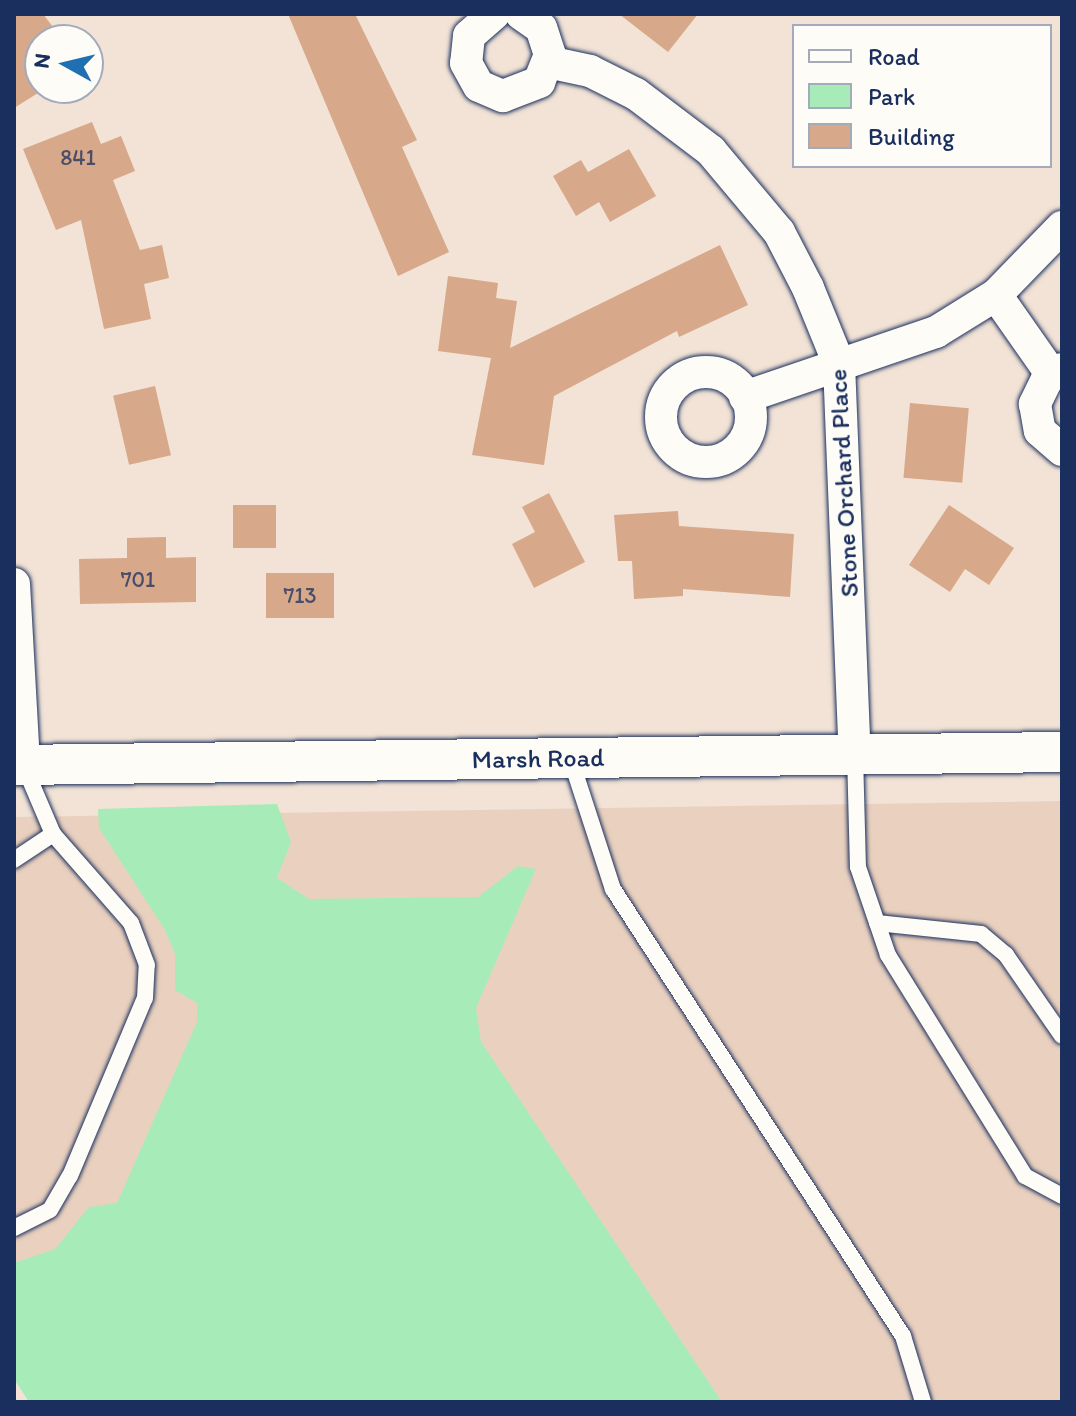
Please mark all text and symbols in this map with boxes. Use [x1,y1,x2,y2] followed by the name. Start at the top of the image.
[24,24,104,104] north arrow
[792,24,1052,168] legend
[868,42,920,71] text: Road
[27,52,56,70] text: N
[868,82,915,111] text: Park
[868,122,955,151] text: Building
[60,145,96,171] house number: 841
[822,368,866,598] street label: Stone Orchard Place
[121,567,155,593] house number: 701
[283,583,317,609] house number: 713
[472,742,604,776] street label: Marsh Road

